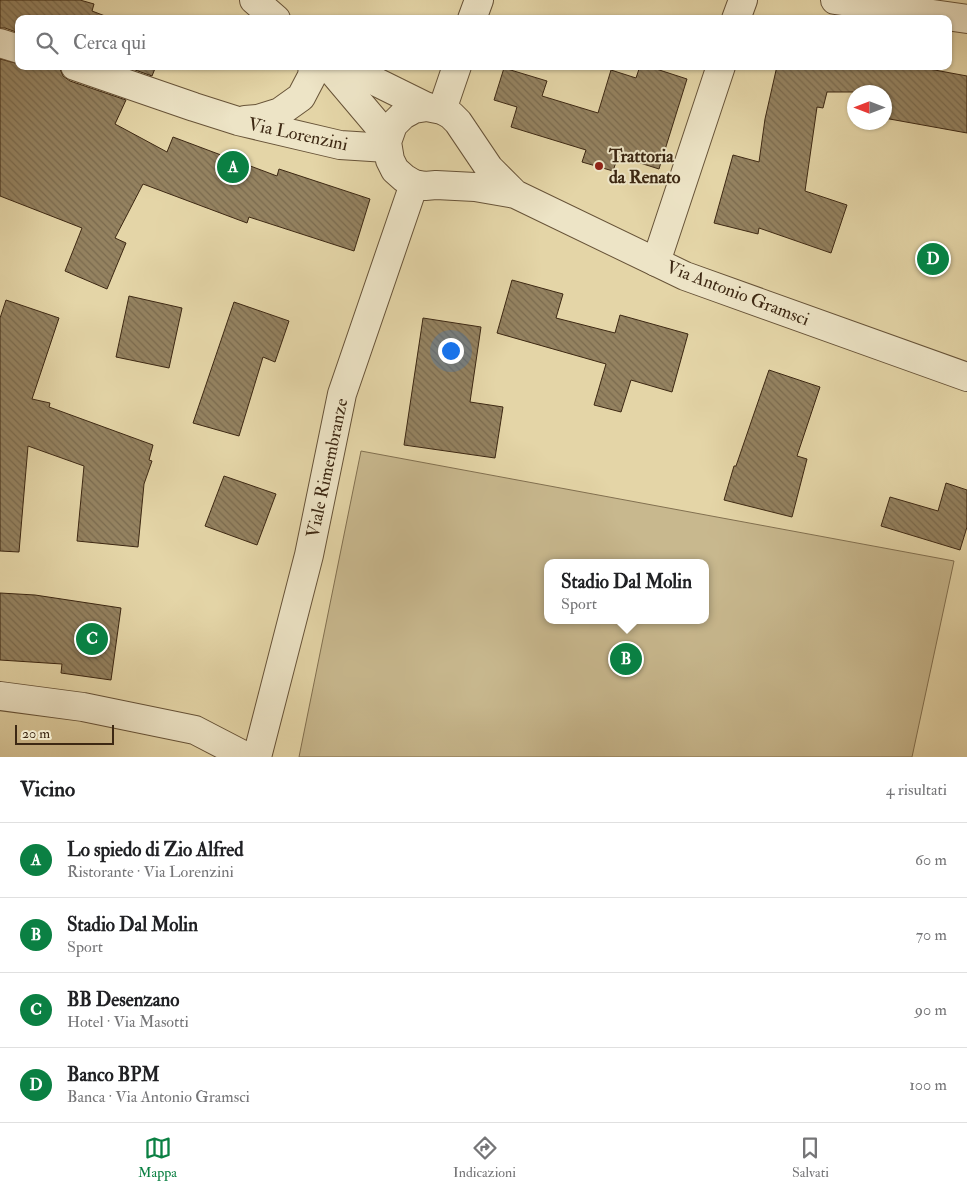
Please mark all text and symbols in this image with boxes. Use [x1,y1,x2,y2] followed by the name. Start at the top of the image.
[15,15,952,70] search box
[33,29,61,57] icon: search
[73,31,146,55] text: Cerca qui
[847,85,892,130] north arrow
[246,113,350,156] street label: Via Lorenzini
[608,145,681,189] place label: Trattoria da Renato
[217,148,249,186] pin: A
[593,160,605,172] marker: Trattoria da Renato
[917,240,949,278] pin: D
[663,256,813,331] street label: Via Antonio Gramsci
[438,338,464,364] your location
[301,396,354,540] street label: Viale Rimembranze
[544,559,709,624] popup
[561,570,692,594] text: Stadio Dal Molin
[561,594,597,614] text: Sport
[76,620,108,658] pin: C
[610,640,642,678] pin: B
[15,722,114,745] scale bar
[22,725,50,742] text: 20 m
[20,776,75,803] text: Vicino
[886,780,947,800] text: 4 risultati
[67,838,244,862] text: Lo spiedo di Zio Alfred
[31,850,41,870] text: A
[915,850,947,870] text: 60 m
[67,862,234,882] text: Ristorante · Via Lorenzini
[67,913,198,937] text: Stadio Dal Molin
[31,925,41,945] text: B
[916,925,947,945] text: 70 m
[67,937,103,957] text: Sport
[67,988,179,1012] text: BB Desenzano
[30,1000,42,1020] text: C
[915,1000,947,1020] text: 90 m
[67,1012,189,1032] text: Hotel · Via Masotti
[67,1063,160,1087] text: Banco BPM
[29,1075,43,1095] text: D
[909,1075,947,1095] text: 100 m
[67,1087,250,1107] text: Banca · Via Antonio Gramsci
[138,1134,177,1181] tab: Mappa
[453,1134,516,1181] tab: Indicazioni
[792,1134,829,1181] tab: Salvati

